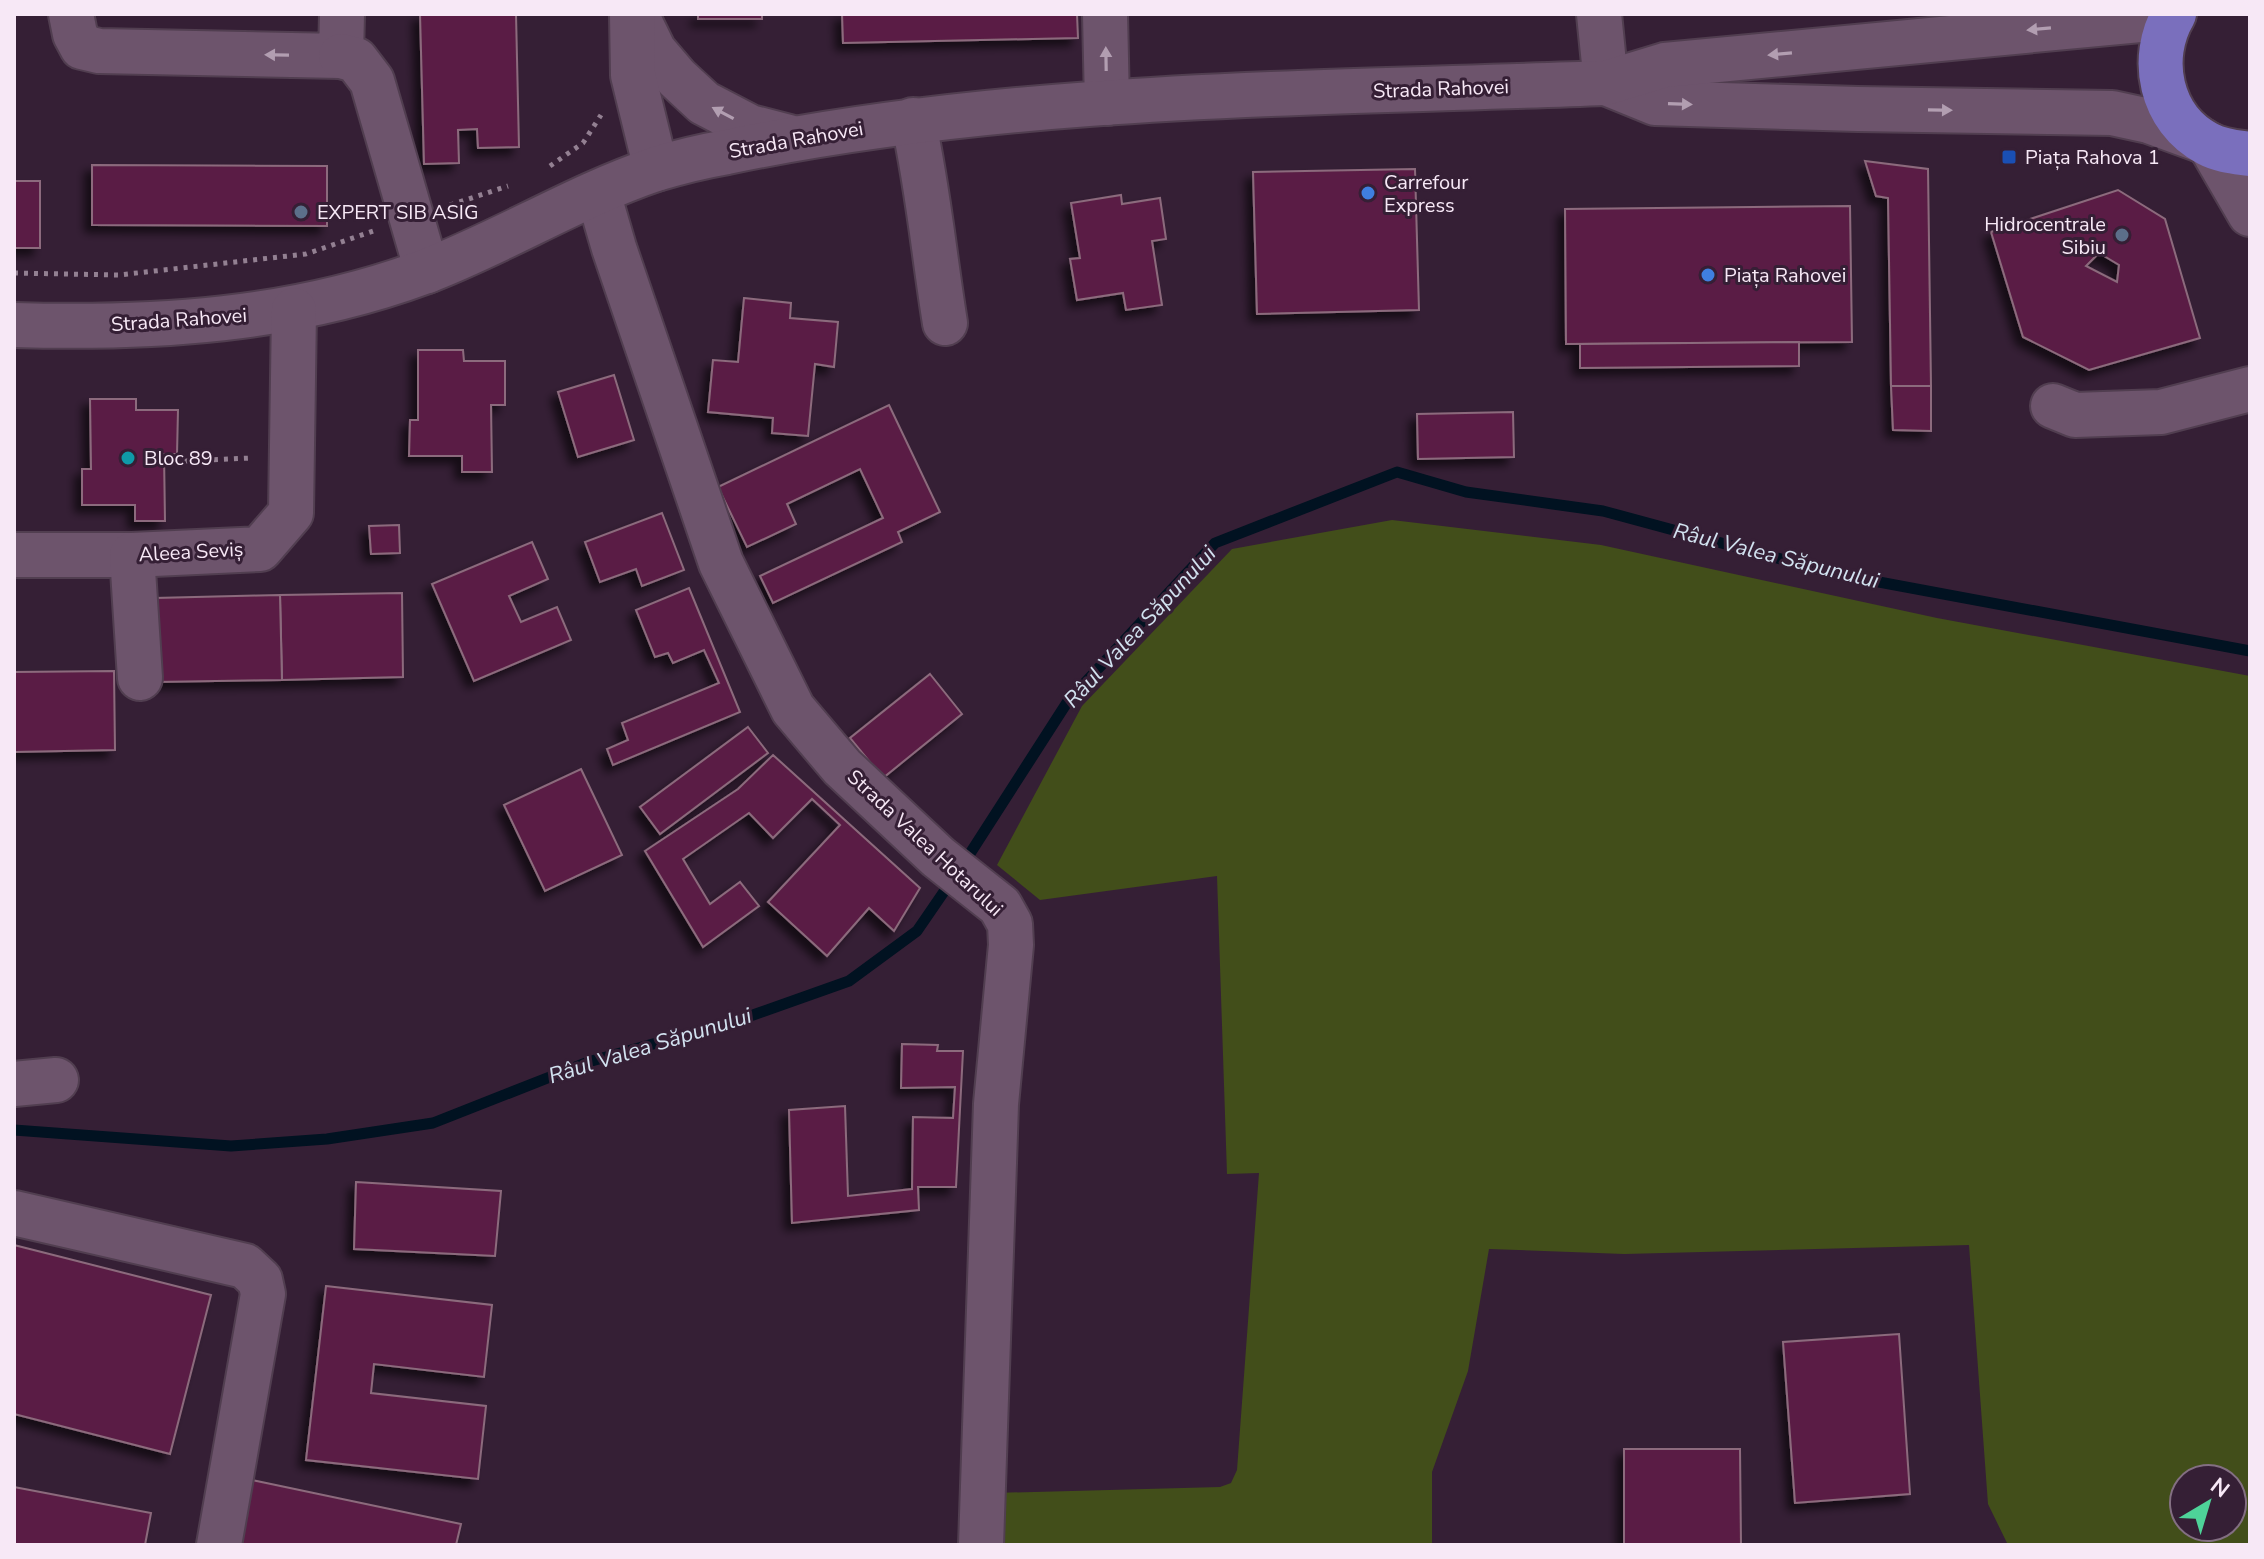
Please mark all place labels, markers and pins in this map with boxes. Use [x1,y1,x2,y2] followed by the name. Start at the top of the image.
[2025,144,2160,171] place label: Piața Rahova 1
[2000,148,2018,166] marker: Piața Rahova 1
[1384,169,1468,219] place label: Carrefour Express
[1359,184,1377,202] marker: Carrefour Express
[317,199,478,226] place label: EXPERT SIB ASIG
[292,203,310,221] marker: EXPERT SIB ASIG
[1984,211,2106,261] place label: Hidrocentrale Sibiu
[2113,226,2131,244] marker: Hidrocentrale Sibiu
[1724,262,1846,289] place label: Piața Rahovei
[1699,266,1717,284] marker: Piața Rahovei
[144,445,213,472] place label: Bloc 89
[119,449,137,467] marker: Bloc 89

